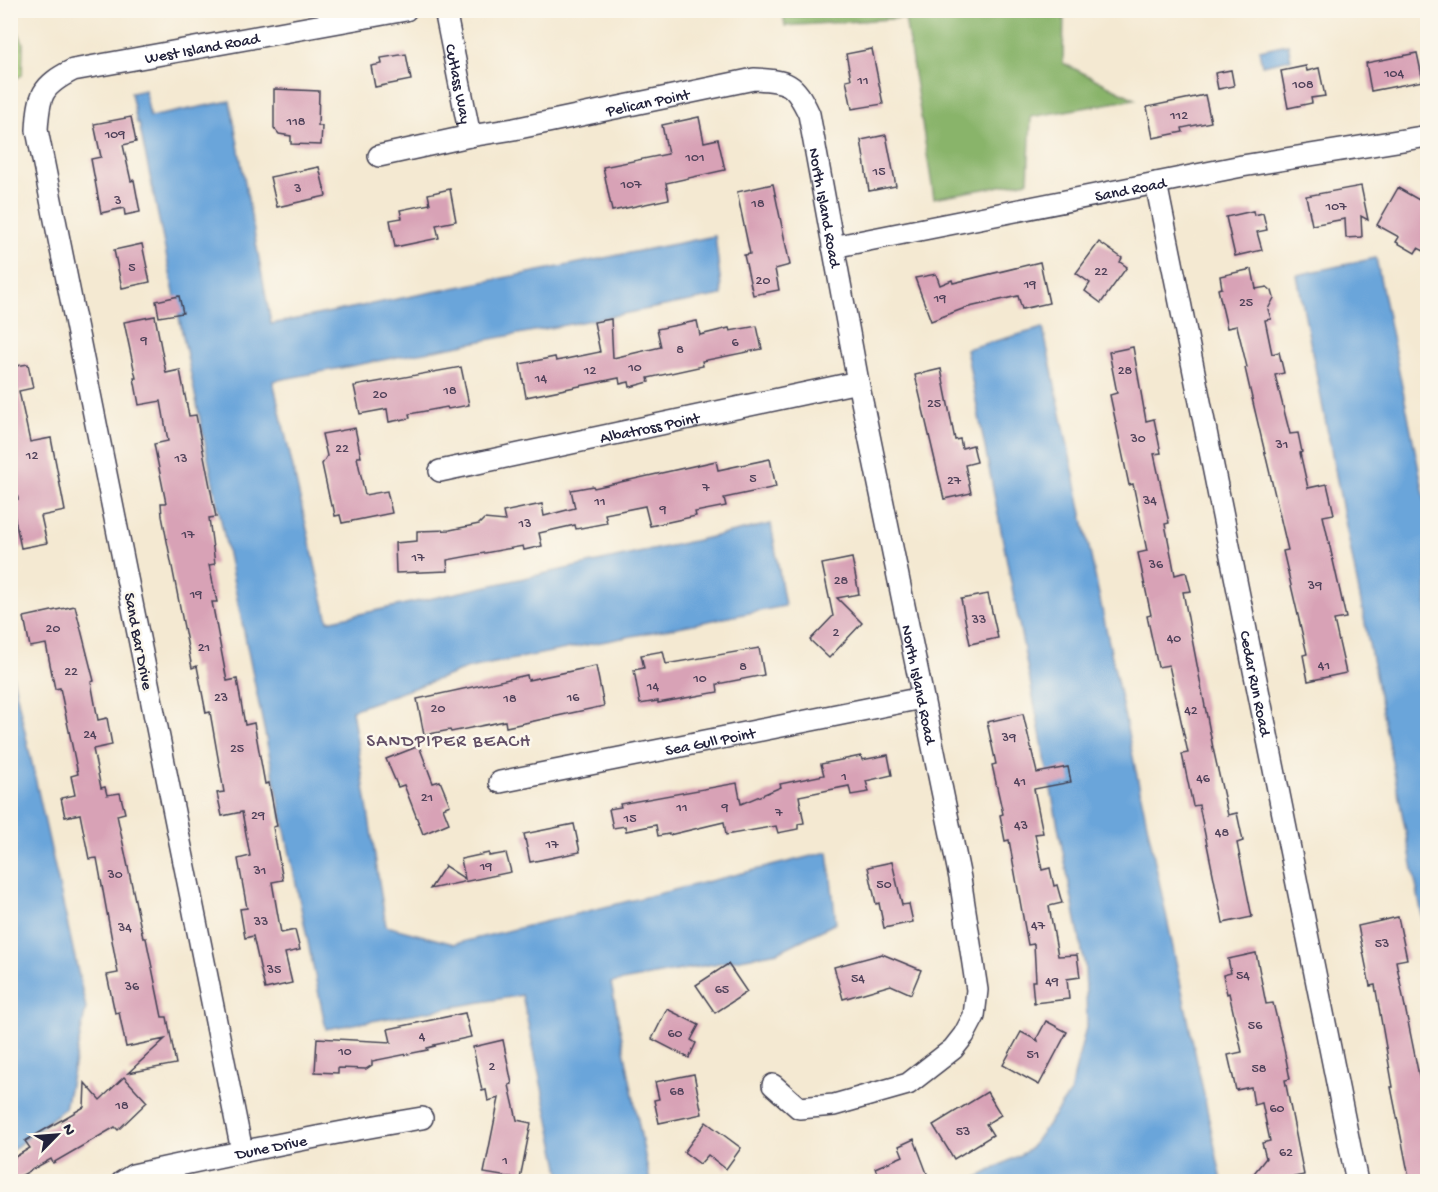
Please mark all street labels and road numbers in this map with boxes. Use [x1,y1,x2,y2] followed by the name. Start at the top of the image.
[144,30,263,70] street label: West Island Road
[439,43,473,126] street label: Cutlass Way
[604,86,693,123] street label: Pelican Point
[802,147,843,271] street label: North Island Road
[1094,175,1170,208] street label: Sand Road
[599,410,703,450] street label: Albatross Point
[118,592,155,693] street label: Sand Bar Drive
[895,624,939,748] street label: North Island Road
[1233,629,1273,740] street label: Cedar Run Road
[664,725,759,762] street label: Sea Gull Point
[233,1133,310,1166] street label: Dune Drive

